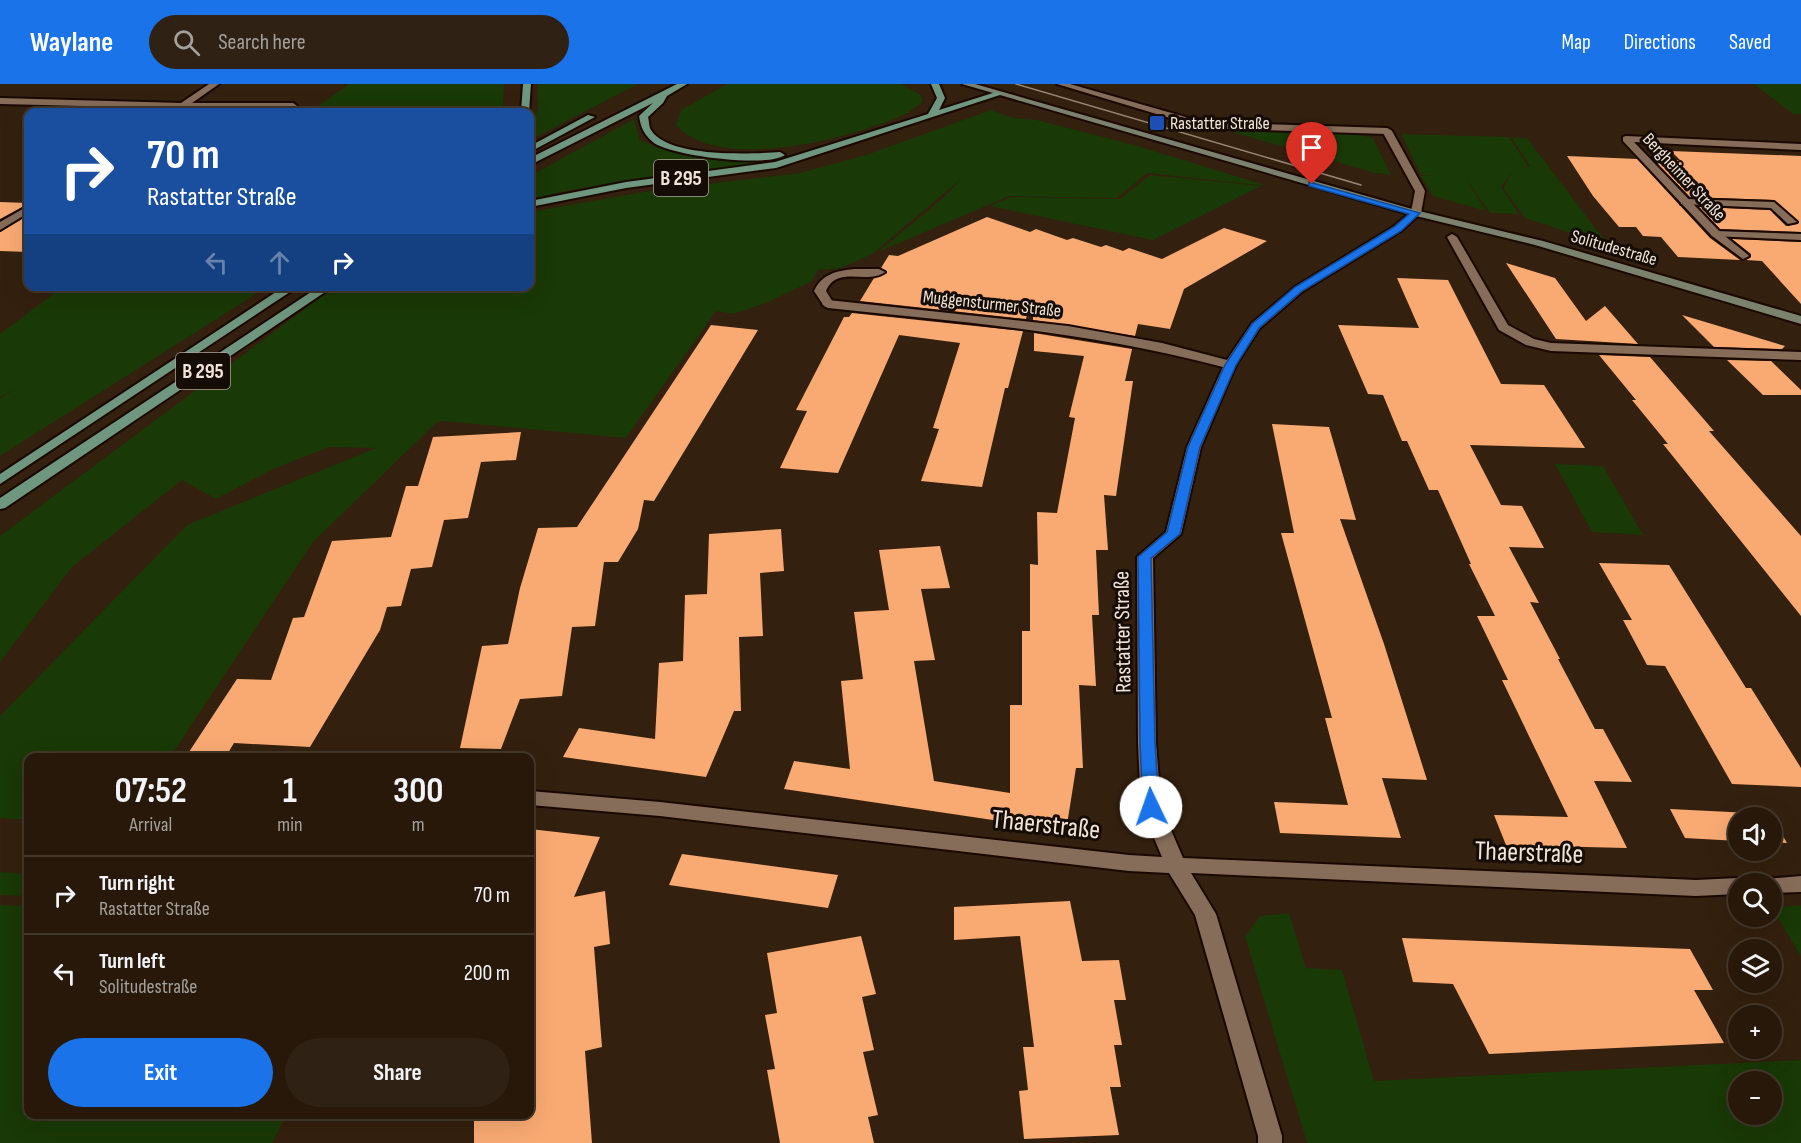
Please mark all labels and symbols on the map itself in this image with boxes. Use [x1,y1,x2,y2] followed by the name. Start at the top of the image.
[1170,113,1270,134] place label: Rastatter Straße
[1148,114,1166,132] marker: Rastatter Straße
[1286,122,1337,184] pin
[1638,129,1730,225] street label: Bergheimer Straße
[654,160,708,196] road number: B 295
[1569,226,1659,270] street label: Solitudestraße
[922,286,1062,322] street label: Muggensturmer Straße
[176,353,230,389] road number: B 295
[1108,571,1138,693] street label: Rastatter Straße
[1119,775,1183,839] position arrow
[990,803,1102,847] street label: Thaerstraße
[1474,835,1584,871] street label: Thaerstraße

